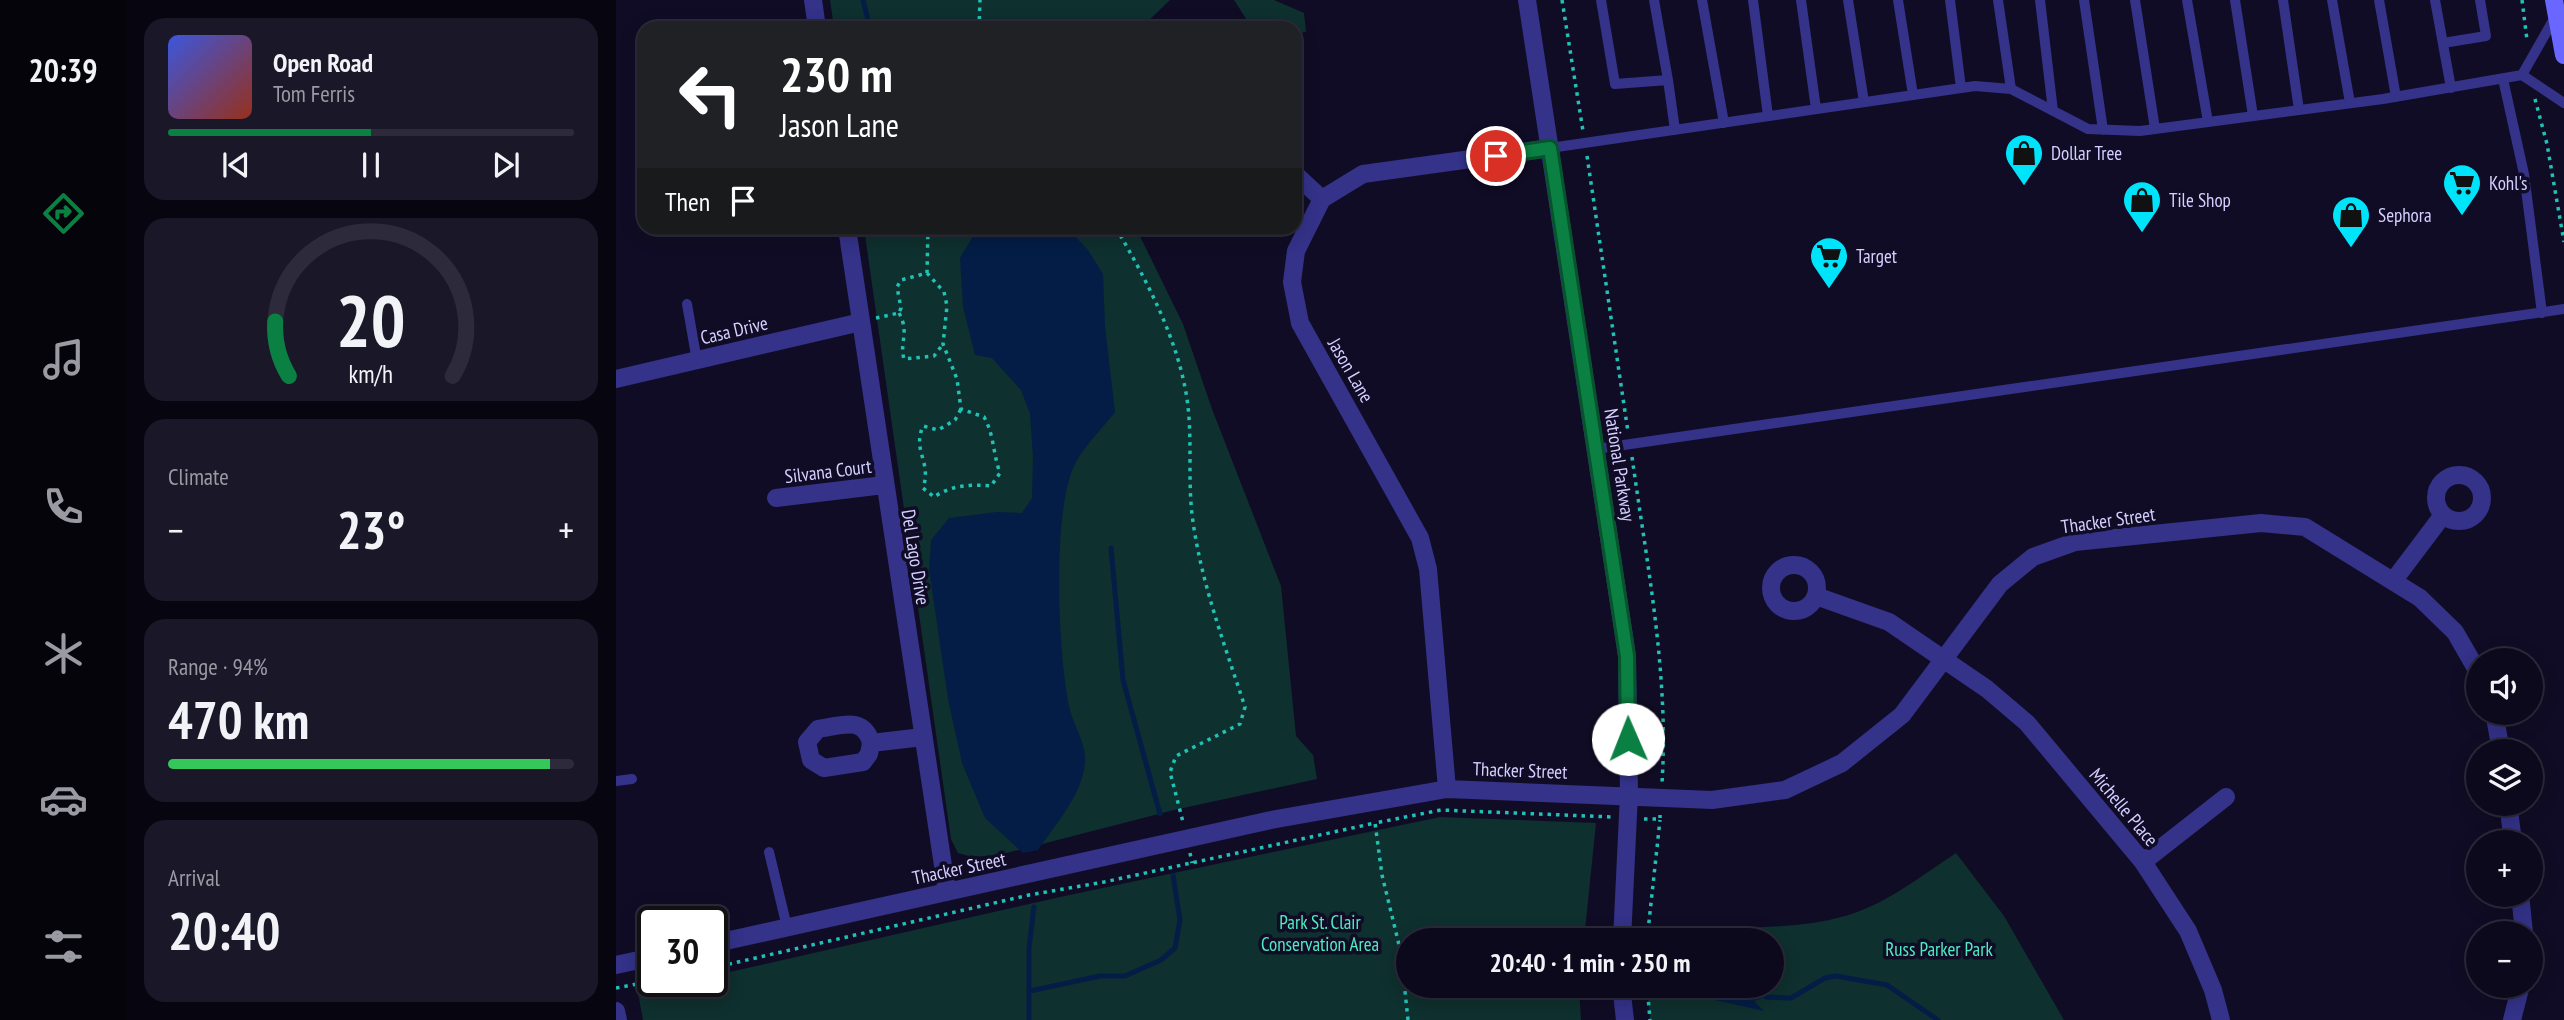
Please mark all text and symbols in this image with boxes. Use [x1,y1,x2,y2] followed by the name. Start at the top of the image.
[780,42,893,106] text: 230 m
[273,46,373,79] text: Open Road
[28,49,98,91] text: 20:39
[665,49,756,140] icon: left
[273,79,355,108] text: Tom Ferris
[780,104,899,146] text: Jason Lane
[1466,126,1526,186] pin
[2003,132,2045,187] shop icon: Dollar Tree
[1477,137,1515,175] icon: arrive
[2051,141,2122,165] place label: Dollar Tree
[217,146,255,184] icon: previous
[352,146,390,184] icon: pause
[487,146,525,184] icon: next
[2441,162,2483,217] supermarket icon: Kohl's
[2489,171,2528,195] place label: Kohl's
[2121,179,2163,234] shop icon: Tile Shop
[724,182,762,220] icon: arrive
[665,185,710,218] text: Then
[2169,188,2231,212] place label: Tile Shop
[39,189,88,238] icon: directions
[2330,194,2372,249] shop icon: Sephora
[2378,203,2432,227] place label: Sephora
[1808,235,1850,290] supermarket icon: Target
[1856,244,1898,268] place label: Target
[336,272,406,366] text: 20
[698,311,770,349] street label: Casa Drive
[1322,333,1379,407] street label: Jason Lane
[39,335,88,384] icon: music
[349,357,393,389] text: km/h
[1599,407,1641,524] street label: National Parkway
[783,454,873,488] street label: Silvana Court
[168,462,229,491] text: Climate
[39,482,88,531] icon: phone
[337,496,405,563] text: 23°
[2059,501,2157,538] street label: Thacker Street
[168,505,184,554] text: −
[558,505,574,554] text: +
[897,507,935,607] street label: Del Lago Drive
[39,629,88,678] icon: climate
[2466,648,2543,998] map controls
[2466,648,2543,725] button: sound
[168,652,268,681] text: Range · 94%
[168,686,309,753] text: 470 km
[1591,702,1665,776] position arrow
[2466,739,2543,816] button: layers
[1472,756,1569,784] street label: Thacker Street
[2084,763,2164,851] street label: Michelle Place
[39,775,88,824] icon: car
[2466,830,2543,907] button: +
[910,846,1009,890] street label: Thacker Street
[168,863,220,892] text: Arrival
[168,897,280,964] text: 20:40
[637,906,728,997] speed limit sign: 30
[1261,910,1379,956] park label: Park St. Clair Conservation Area
[2466,921,2543,998] button: −
[39,922,88,971] icon: filters
[1885,937,1993,961] park label: Russ Parker Park
[1490,946,1690,979] text: 20:40 · 1 min · 250 m

